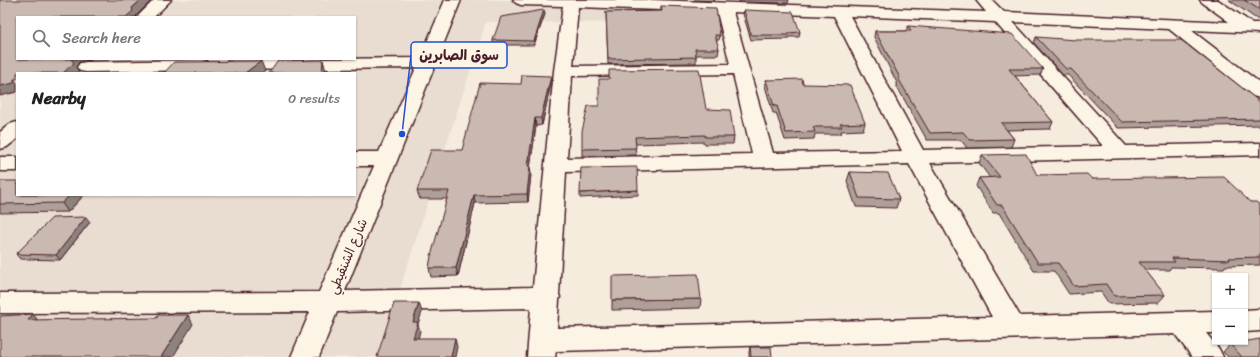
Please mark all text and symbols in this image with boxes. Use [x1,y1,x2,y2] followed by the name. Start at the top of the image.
[16,16,356,60] search box
[62,25,141,51] text: Search here
[30,27,52,49] icon: search
[411,42,507,68] callout: سوق الصابرين
[419,43,499,68] text: سوق الصابرين
[32,83,86,113] text: Nearby
[288,87,340,110] text: 0 results
[321,215,374,298] street label: شارع الشنقيطي
[1212,273,1248,345] map controls
[1212,273,1248,309] button: +
[1212,309,1248,345] button: −

